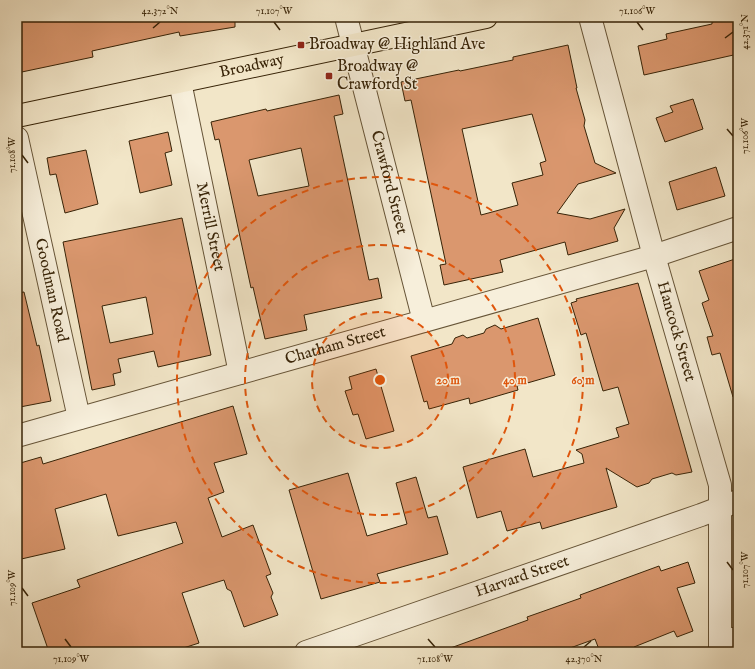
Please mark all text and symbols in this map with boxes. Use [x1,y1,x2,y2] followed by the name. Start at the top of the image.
[142,5,179,18] text: 42.372°N
[256,5,293,18] text: 71.107°W
[619,5,655,18] text: 71.106°W
[739,14,752,50] text: 42.371°N
[309,35,485,55] place label: Broadway @ Highland Ave
[296,40,306,50] marker: Broadway @ Highland Ave
[218,50,286,83] street label: Broadway
[337,57,418,95] place label: Broadway @ Crawford St
[324,71,334,81] marker: Broadway @ Crawford St
[739,118,752,154] text: 71.106°W
[366,129,412,237] street label: Crawford Street
[6,137,19,173] text: 71.108°W
[191,181,229,274] street label: Merrill Street
[30,236,72,345] street label: Goodman Road
[652,279,700,384] street label: Hancock Street
[283,322,388,370] street label: Chatham Street
[373,373,387,387] centre of rings
[436,373,460,388] text: 20 m
[503,373,528,388] text: 40 m
[572,373,595,388] text: 60 m
[473,551,572,602] street label: Harvard Street
[739,551,752,588] text: 71.107°W
[6,569,19,606] text: 71.109°W
[53,653,90,666] text: 71.109°W
[417,653,453,666] text: 71.108°W
[566,653,603,666] text: 42.370°N

